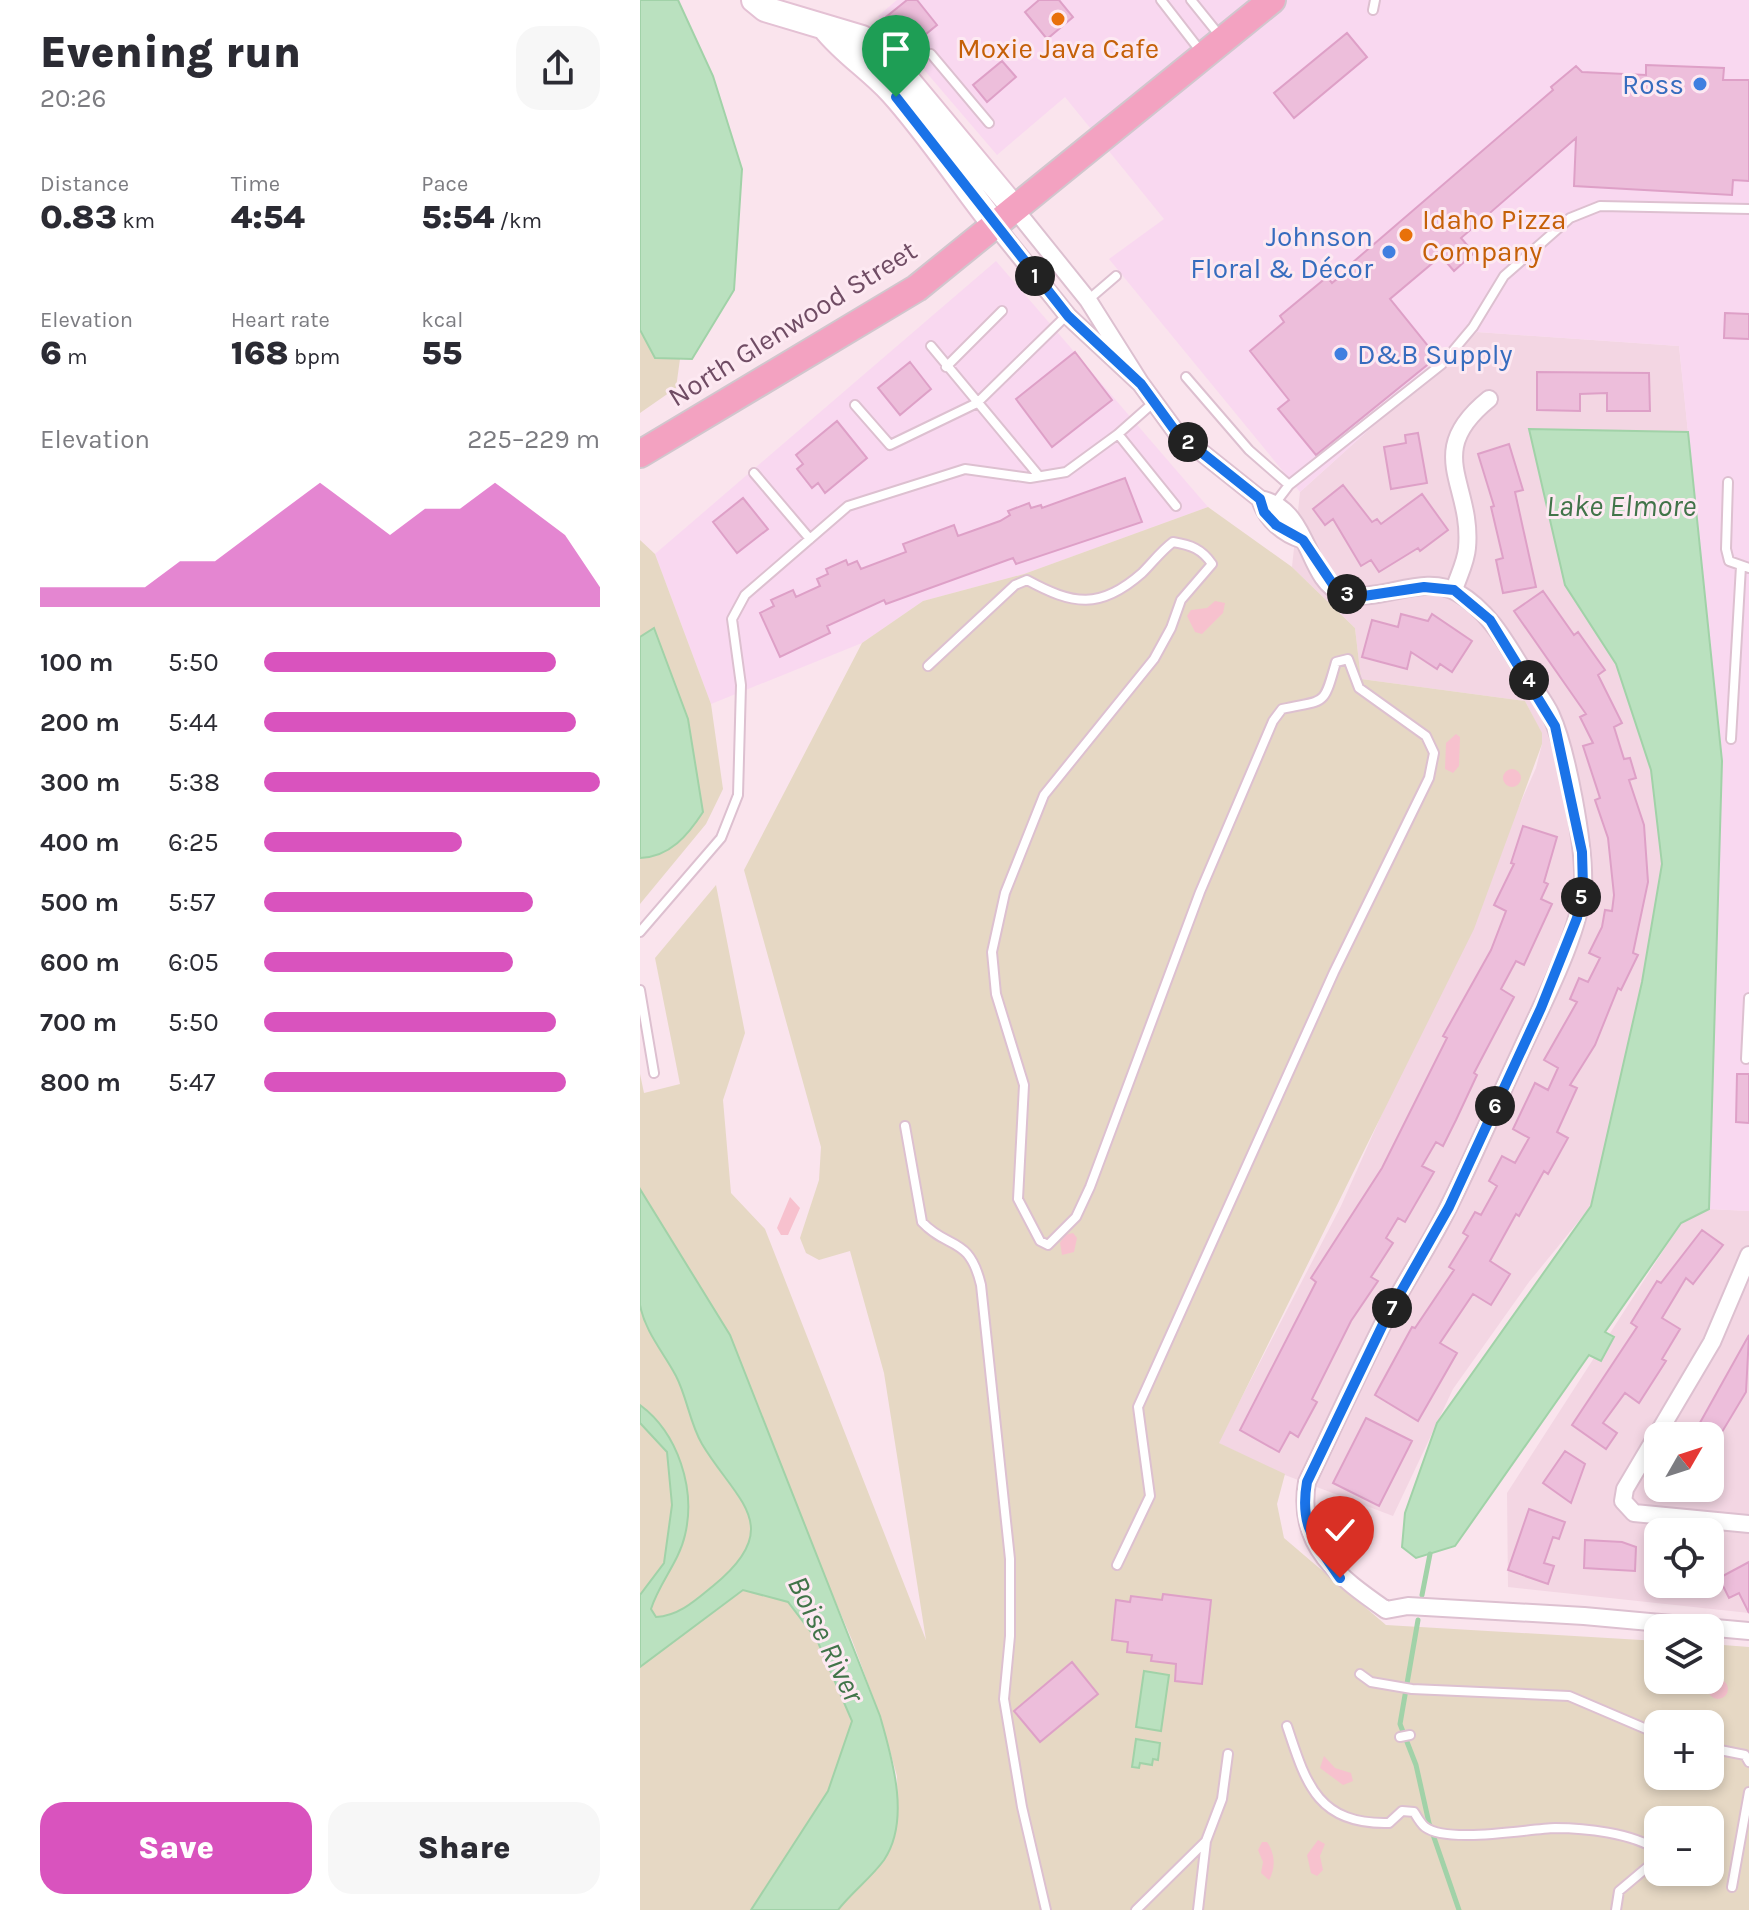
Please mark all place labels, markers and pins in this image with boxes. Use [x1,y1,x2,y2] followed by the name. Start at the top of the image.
[1049,10,1067,28] marker: Moxie Java Cafe
[862,15,930,97] pin
[957,32,1159,65] place label: Moxie Java Cafe
[1622,68,1684,101] place label: Ross
[1691,75,1709,93] marker: Ross
[1422,203,1567,268] place label: Idaho Pizza Company
[1190,220,1374,285] place label: Johnson Floral & Décor
[1397,226,1415,244] marker: Idaho Pizza Company
[1380,243,1398,261] marker: Johnson Floral & Décor
[1015,256,1055,296] pin: 1
[1357,338,1513,371] place label: D&B Supply
[1332,345,1350,363] marker: D&B Supply
[1168,422,1208,462] pin: 2
[1327,574,1367,614] pin: 3
[1509,660,1549,700] pin: 4
[1561,877,1601,917] pin: 5
[1475,1086,1515,1126] pin: 6
[1372,1288,1412,1328] pin: 7
[1306,1496,1374,1578] pin

